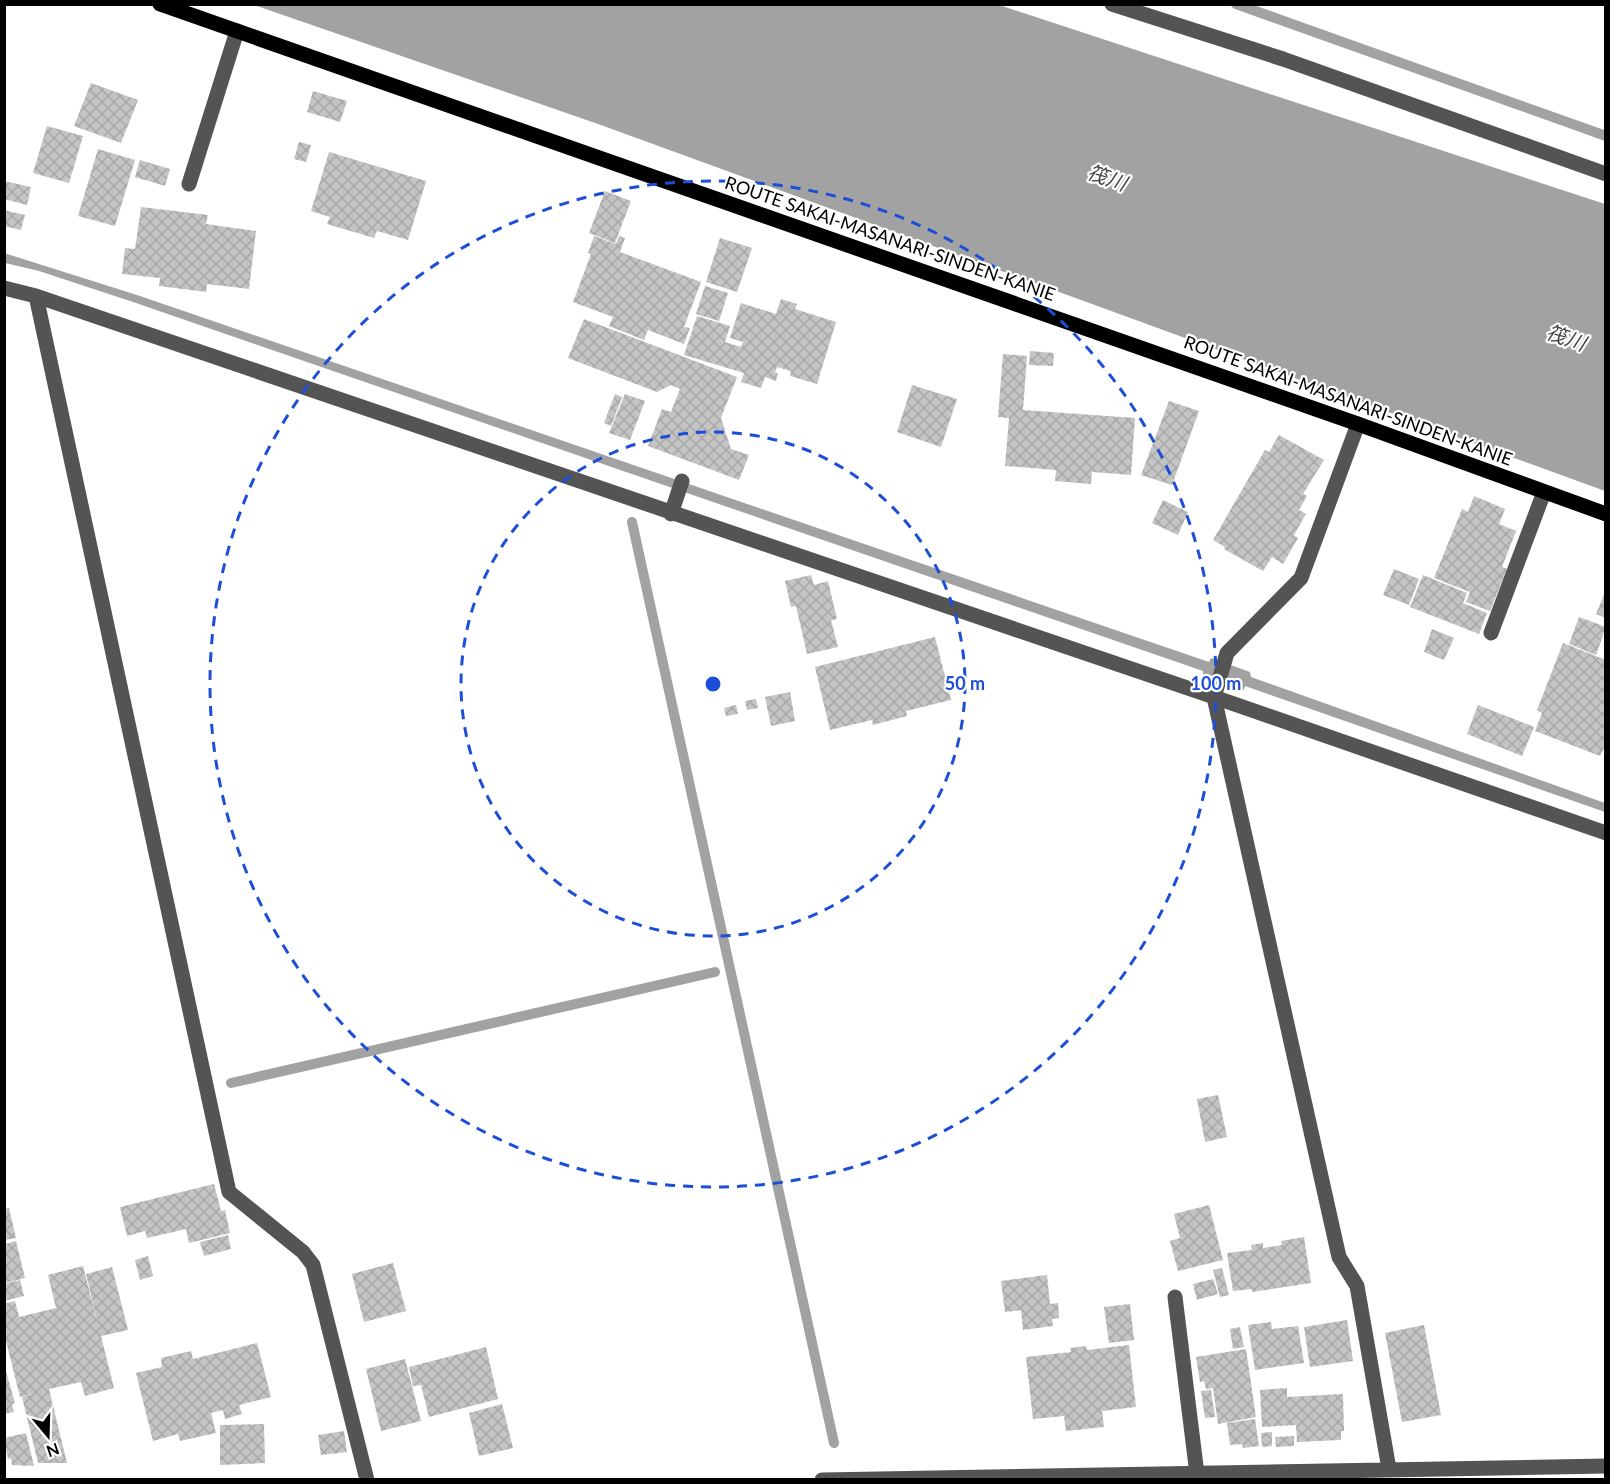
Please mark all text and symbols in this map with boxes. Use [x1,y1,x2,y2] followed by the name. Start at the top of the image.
[1085,159,1132,196] water label: 筏川
[722,171,1058,305] street label: ROUTE SAKAI-MASANARI-SINDEN-KANIE
[1544,319,1591,356] water label: 筏川
[1181,330,1516,470] street label: ROUTE SAKAI-MASANARI-SINDEN-KANIE
[945,672,985,694] text: 50 m
[1191,672,1241,694] text: 100 m
[703,674,723,694] centre of rings
[18,1406,78,1466] north arrow
[44,1440,62,1462] text: N

